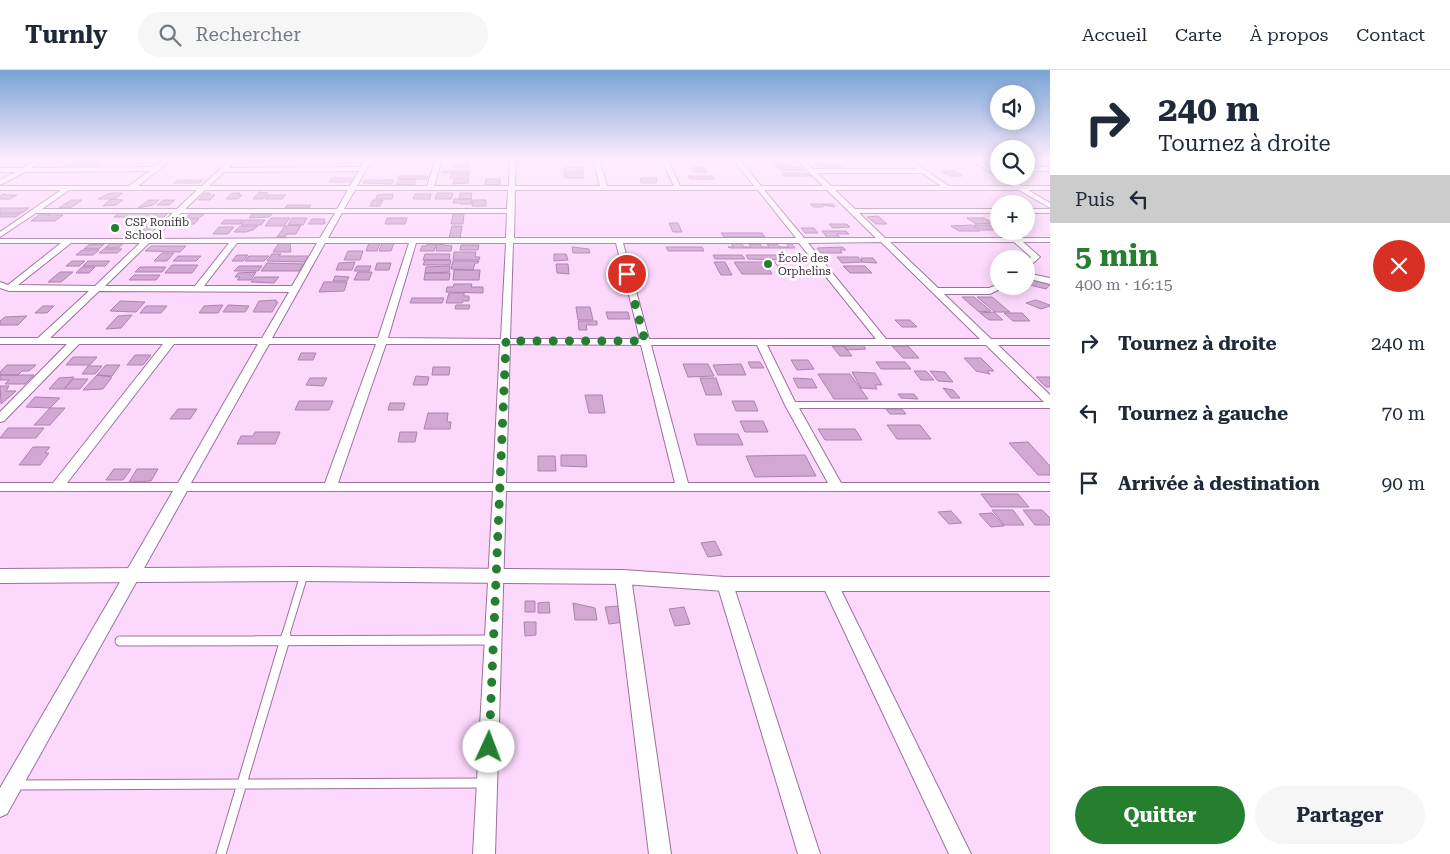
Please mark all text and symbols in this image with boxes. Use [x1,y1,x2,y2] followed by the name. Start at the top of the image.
[138,12,488,57] search box
[25,21,108,49] text: Turnly
[156,21,184,49] icon: search
[196,23,301,46] text: Rechercher
[1082,24,1147,45] text: Accueil
[1175,24,1222,45] text: Carte
[1250,24,1328,45] text: À propos
[1356,24,1425,45] text: Contact
[990,85,1035,295] map controls
[990,85,1035,130] button: sound
[1158,89,1259,130] text: 240 m
[1075,90,1140,155] icon: right
[1158,131,1331,156] text: Tournez à droite
[990,140,1035,185] button: search
[1125,185,1153,213] icon: left
[1075,188,1115,211] text: Puis
[990,195,1035,240] button: +
[125,216,189,242] place label: CSP Ronifib School
[109,222,121,234] marker: CSP Ronifib School
[1075,238,1158,273] text: 5 min
[1373,240,1425,292] button: close
[990,250,1035,295] button: −
[778,251,831,278] place label: École des Orphelins
[606,253,648,295] pin
[762,258,774,270] marker: École des Orphelins
[613,260,641,288] icon: arrive
[1075,275,1173,294] text: 400 m · 16:15
[1075,329,1103,357] icon: right
[1118,332,1277,355] text: Tournez à droite
[1371,332,1425,355] text: 240 m
[1075,399,1103,427] icon: left
[1118,402,1288,425] text: Tournez à gauche
[1382,402,1425,425] text: 70 m
[1075,469,1103,497] icon: arrive
[1118,472,1320,495] text: Arrivée à destination
[1382,472,1425,495] text: 90 m
[462,720,514,772] position arrow
[1075,786,1245,844] button: Quitter
[1255,786,1425,844] button: Partager

